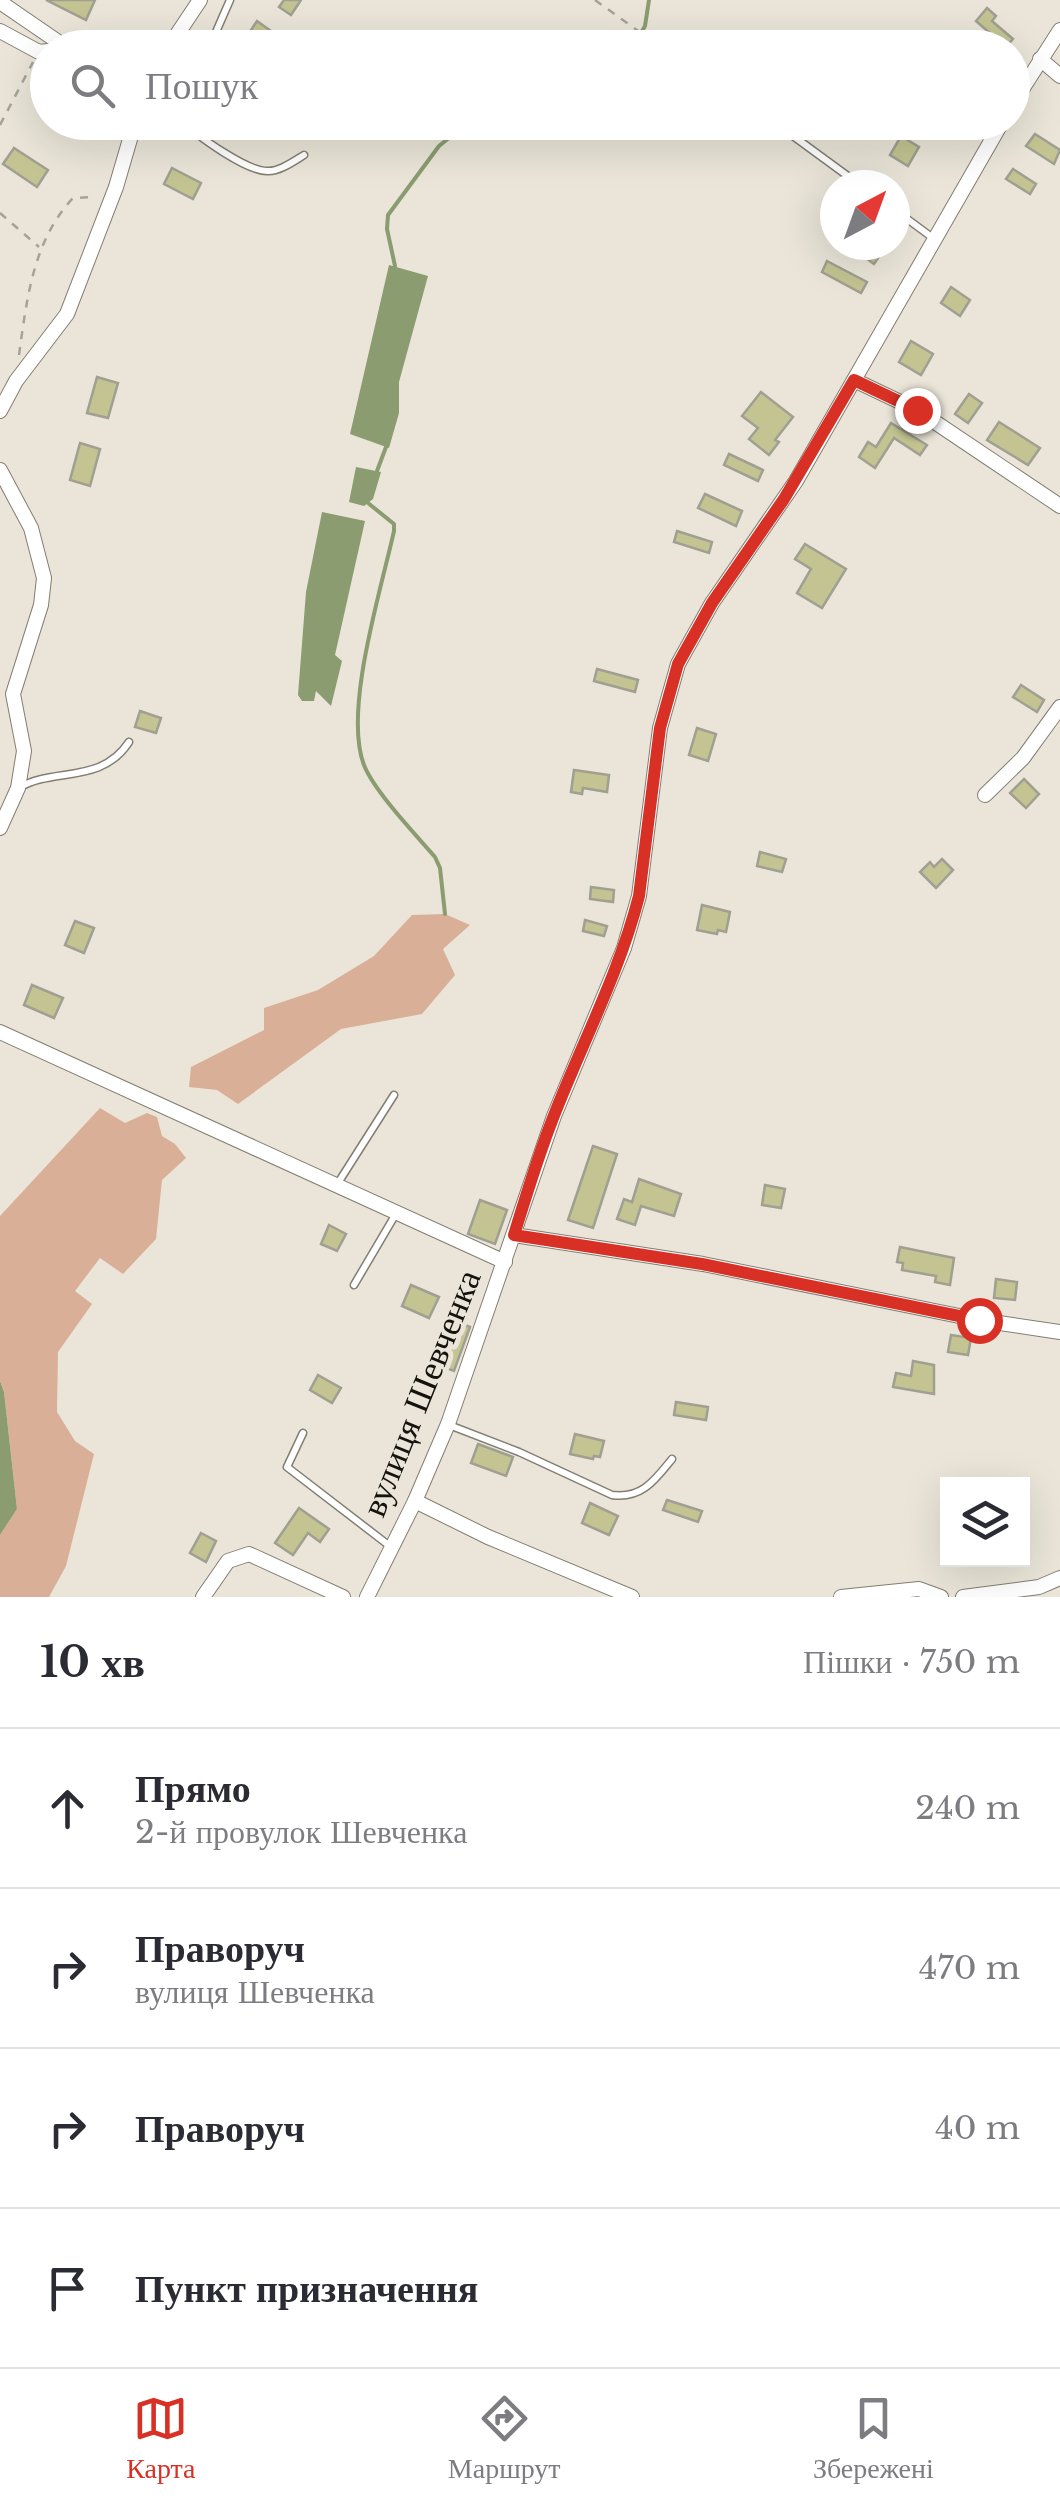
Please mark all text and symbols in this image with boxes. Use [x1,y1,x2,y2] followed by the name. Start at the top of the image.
[30,30,1030,140] search box
[65,58,120,113] icon: search
[145,62,258,109] text: Пошук
[820,170,910,260] north arrow
[895,388,941,434] route end
[351,1263,490,1522] street label: вулиця Шевченка
[957,1298,1003,1344] route start
[940,1477,1030,1567] map controls
[940,1477,1030,1567] button: layers
[40,1636,145,1688] text: 10 хв
[803,1642,1020,1682] text: Пішки · 750 m
[135,1765,251,1812] text: Прямо
[40,1781,95,1836] icon: ahead
[915,1788,1020,1828] text: 240 m
[135,1812,467,1852] text: 2-й провулок Шевченка
[135,1925,305,1972] text: Праворуч
[40,1941,95,1996] icon: right
[919,1948,1020,1988] text: 470 m
[135,1972,375,2012] text: вулиця Шевченка
[40,2101,95,2156] icon: right
[135,2105,305,2152] text: Праворуч
[935,2108,1020,2148] text: 40 m
[40,2261,95,2316] icon: arrive
[135,2265,478,2312] text: Пункт призначення
[126,2391,196,2486] tab: Карта
[448,2391,561,2486] tab: Маршрут
[813,2391,934,2486] tab: Збережені

